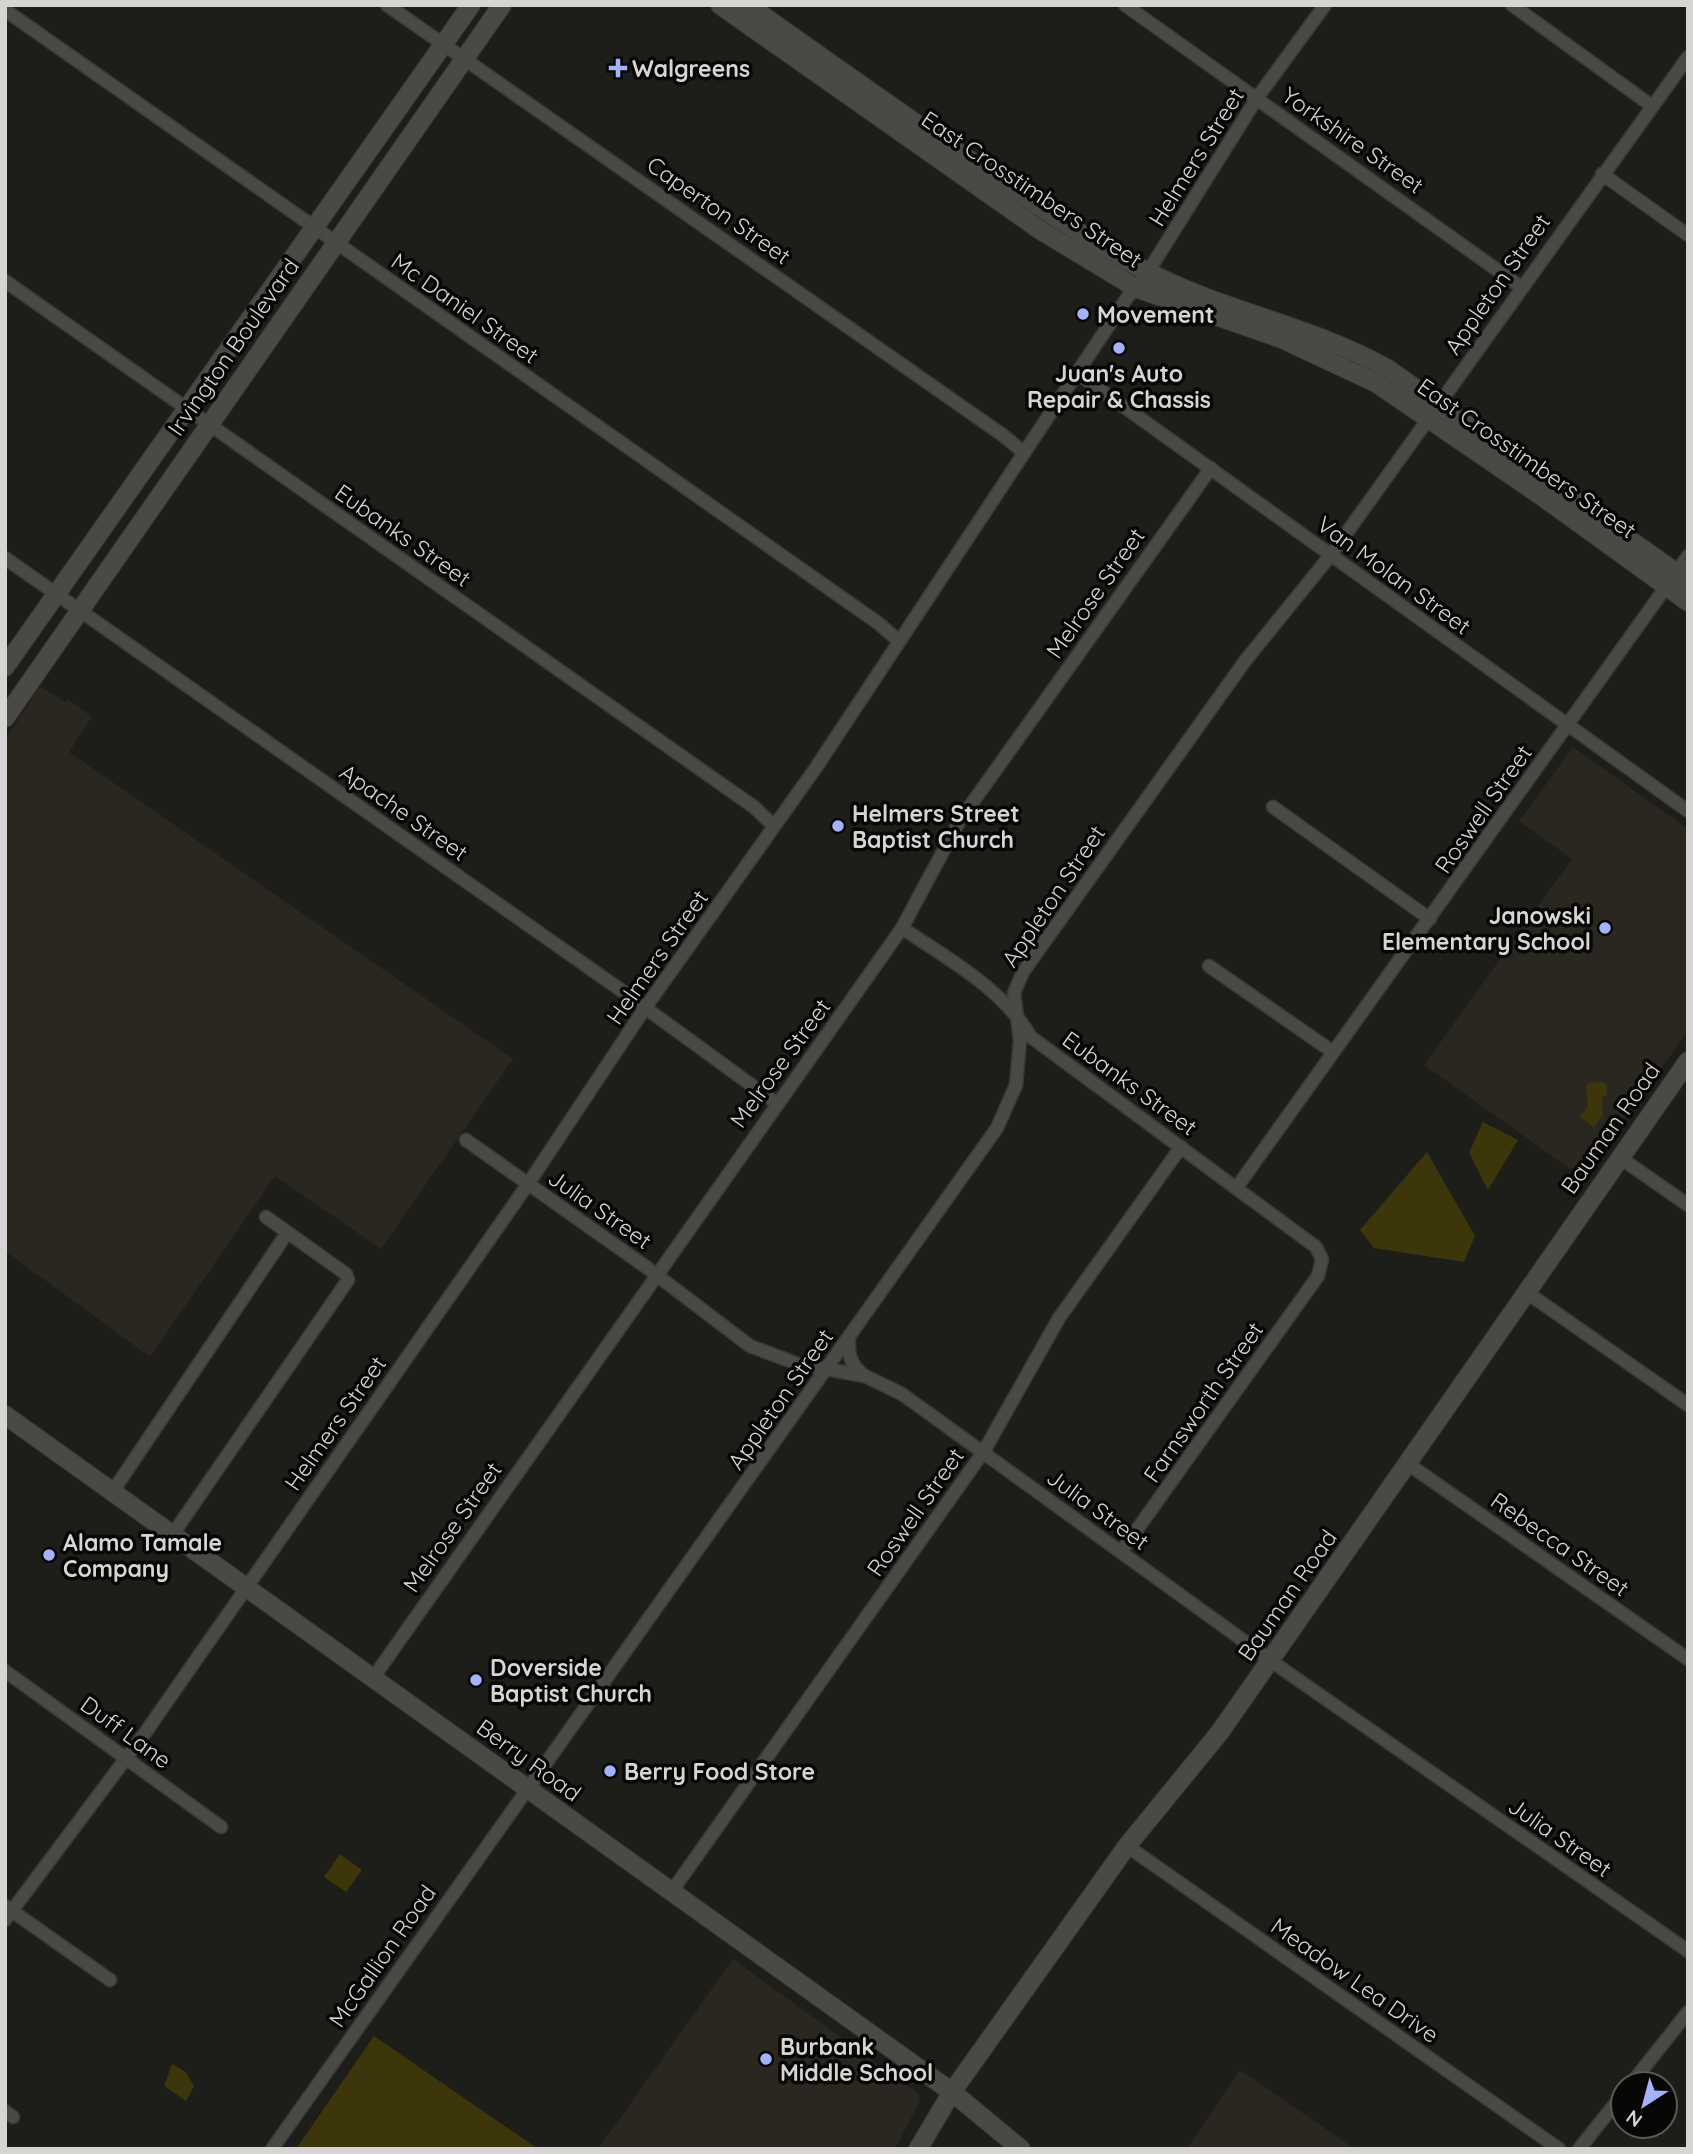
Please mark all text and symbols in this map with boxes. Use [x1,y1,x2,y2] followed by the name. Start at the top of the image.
[632,54,750,83] place label: Walgreens
[610,60,626,76] marker: Walgreens
[1277,80,1430,200] street label: Yorkshire Street
[1142,82,1250,232] street label: Helmers Street
[916,104,1148,274] street label: East Crosstimbers Street
[642,150,797,270] street label: Caperton Street
[1438,208,1556,360] street label: Appleton Street
[386,246,544,370] street label: Mc Daniel Street
[161,253,305,441] street label: Irvington Boulevard
[1097,300,1214,329] place label: Movement
[1075,306,1091,322] marker: Movement
[1111,340,1127,356] marker: Juan's Auto Repair & Chassis
[1027,359,1211,414] place label: Juan's Auto Repair & Chassis
[1412,372,1642,545] street label: East Crosstimbers Street
[329,477,477,593] street label: Eubanks Street
[1311,509,1477,641] street label: Van Molan Street
[1039,522,1151,664] street label: Melrose Street
[1428,739,1538,879] street label: Roswell Street
[334,757,474,867] street label: Apache Street
[852,799,1020,854] place label: Helmers Street Baptist Church
[830,818,846,834] marker: Helmers Street Baptist Church
[995,819,1111,972] street label: Appleton Street
[600,884,714,1030] street label: Helmers Street
[1382,901,1591,956] place label: Janowski Elementary School
[1597,920,1613,936] marker: Janowski Elementary School
[723,993,837,1133] street label: Melrose Street
[1057,1024,1203,1142] street label: Eubanks Street
[1554,1057,1666,1199] street label: Bauman Road
[543,1163,657,1255] street label: Julia Street
[1137,1316,1269,1488] street label: Farnsworth Street
[721,1323,839,1475] street label: Appleton Street
[278,1350,392,1496] street label: Helmers Street
[860,1442,970,1582] street label: Roswell Street
[396,1456,508,1598] street label: Melrose Street
[1041,1462,1155,1556] street label: Julia Street
[1485,1486,1635,1602] street label: Rebecca Street
[1231,1524,1343,1666] street label: Bauman Road
[63,1528,222,1583] place label: Alamo Tamale Company
[41,1547,57,1563] marker: Alamo Tamale Company
[490,1653,652,1708] place label: Doverside Baptist Church
[468,1672,484,1688] marker: Doverside Baptist Church
[75,1689,177,1775] street label: Duff Lane
[471,1712,587,1808] street label: Berry Road
[624,1757,815,1786] place label: Berry Food Store
[602,1763,618,1779] marker: Berry Food Store
[1503,1791,1617,1883] street label: Julia Street
[322,1879,442,2033] street label: McGallion Road
[1265,1911,1445,2049] street label: Meadow Lea Drive
[780,2032,933,2087] place label: Burbank Middle School
[758,2051,774,2067] marker: Burbank Middle School
[1609,2070,1679,2140] north arrow
[1621,2105,1647,2133] text: N

